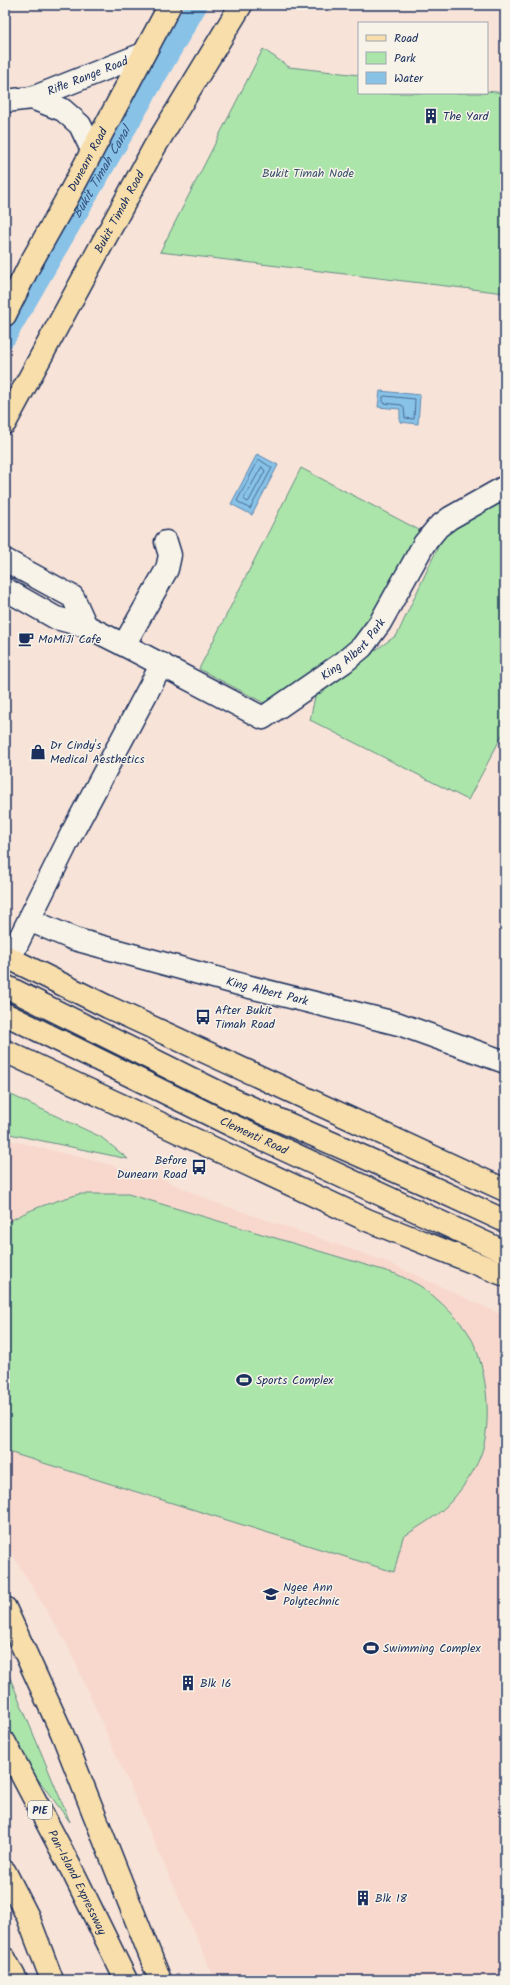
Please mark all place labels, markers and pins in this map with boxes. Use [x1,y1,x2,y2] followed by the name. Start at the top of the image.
[422,107,440,125] building icon: The Yard
[443,107,490,126] place label: The Yard
[17,630,35,648] cafe icon: MoMiJi Cafe
[38,630,102,649] place label: MoMiJi Cafe
[50,736,145,769] place label: Dr Cindy's Medical Aesthetics
[29,743,47,761] shop icon: Dr Cindy's Medical Aesthetics
[215,1001,276,1034] place label: After Bukit Timah Road
[194,1008,212,1026] bus stop icon: After Bukit Timah Road
[117,1151,188,1184] place label: Before Dunearn Road
[190,1158,208,1176] bus stop icon: Before Dunearn Road
[235,1371,253,1389] sports icon: Sports Complex
[256,1371,334,1390] place label: Sports Complex
[283,1578,340,1611] place label: Ngee Ann Polytechnic
[262,1585,280,1603] school or university icon: Ngee Ann Polytechnic
[362,1639,380,1657] sports icon: Swimming Complex
[383,1639,481,1658] place label: Swimming Complex
[179,1674,197,1692] building icon: Blk 16
[200,1674,231,1693] place label: Blk 16
[354,1889,372,1907] building icon: Blk 18
[375,1889,408,1908] place label: Blk 18

